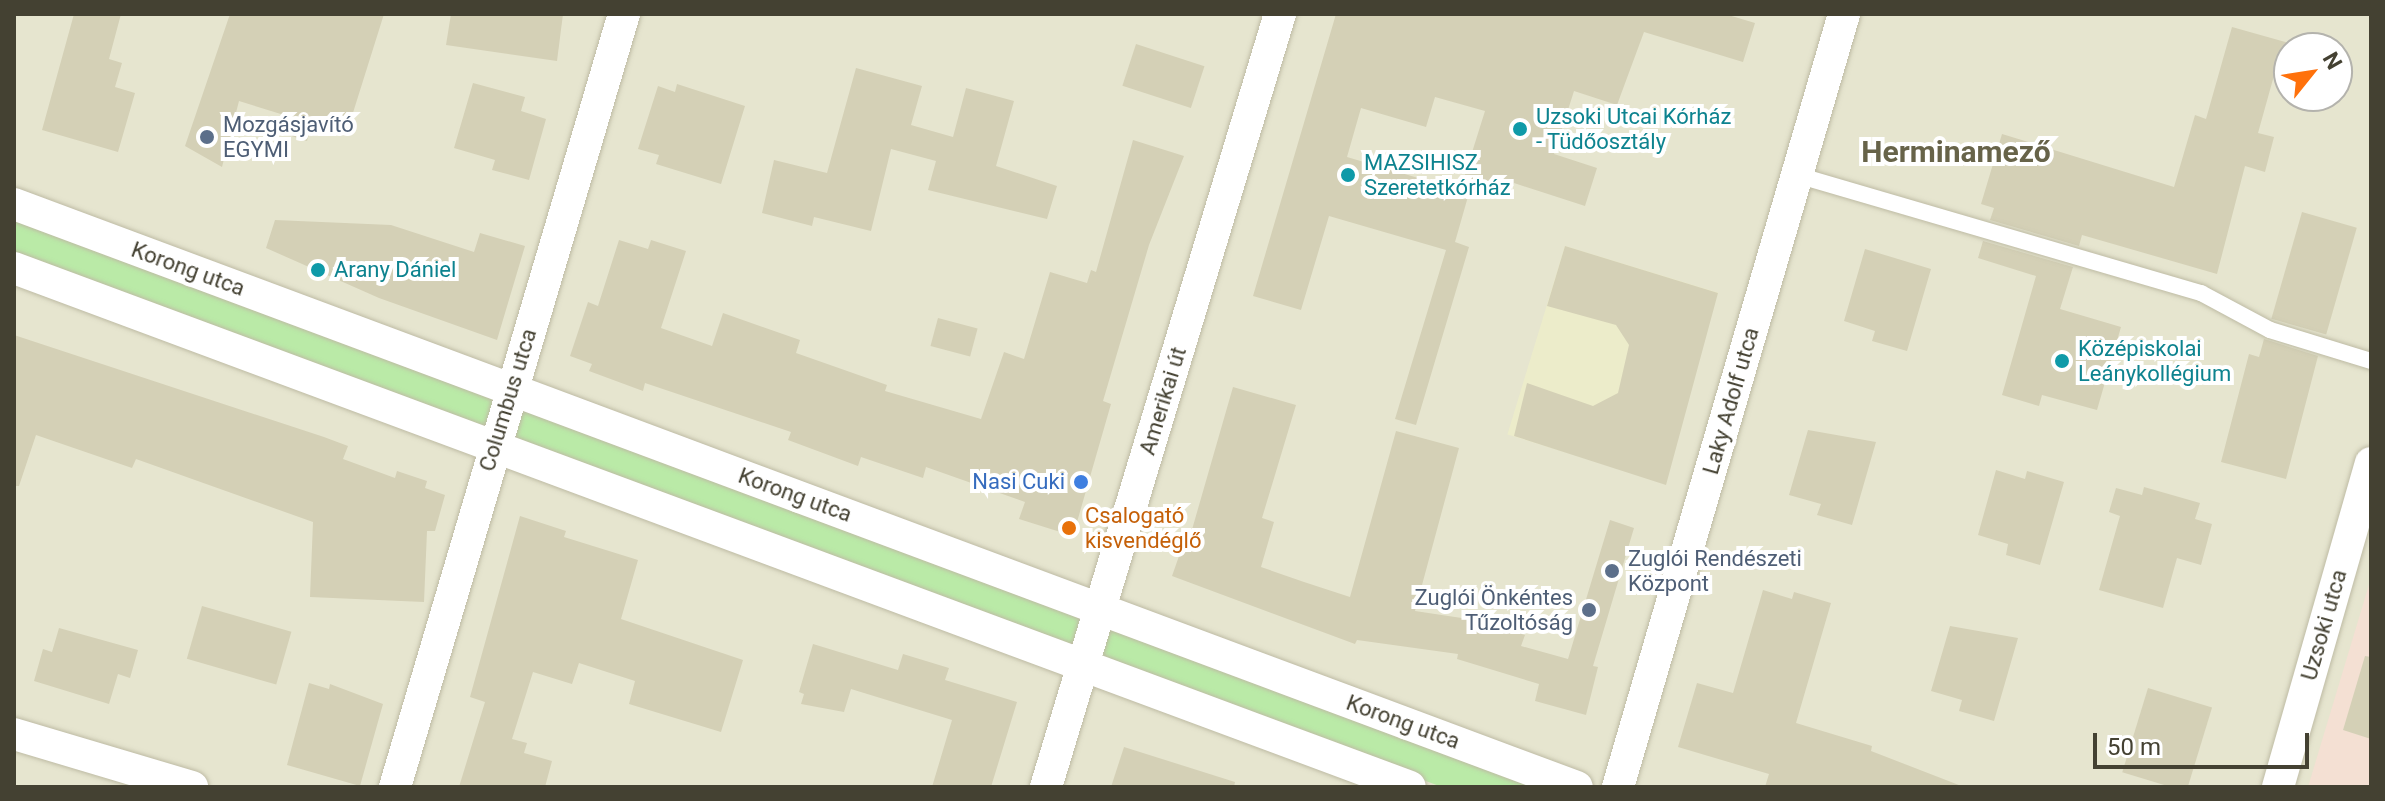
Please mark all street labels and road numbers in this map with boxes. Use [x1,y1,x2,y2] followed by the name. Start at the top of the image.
[128,236,248,302] street label: Korong utca
[474,325,542,475] street label: Columbus utca
[1697,325,1765,477] street label: Laky Adolf utca
[1134,344,1192,458] street label: Amerikai út
[735,462,855,528] street label: Korong utca
[2296,567,2352,683] street label: Uzsoki utca
[1343,689,1463,755] street label: Korong utca

